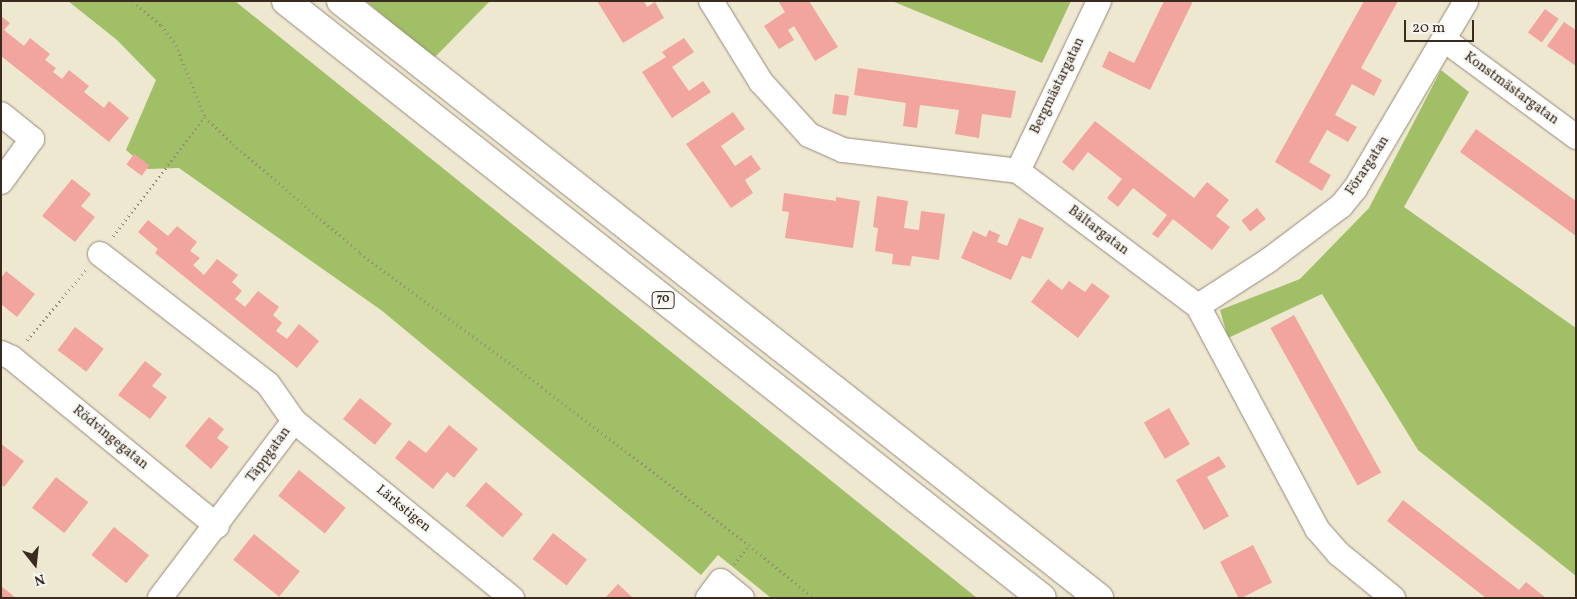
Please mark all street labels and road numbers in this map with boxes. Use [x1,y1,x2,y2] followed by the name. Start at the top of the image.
[1027,35,1089,137] street label: Bergmästargatan
[1460,49,1562,129] street label: Konstmästargatan
[1343,133,1393,199] street label: Förargatan
[1064,203,1132,259] street label: Bältargatan
[650,290,676,310] road number: 70
[69,402,151,474] street label: Rödvingegatan
[243,424,295,486] street label: Täppgatan
[372,482,434,536] street label: Lärkstigen

